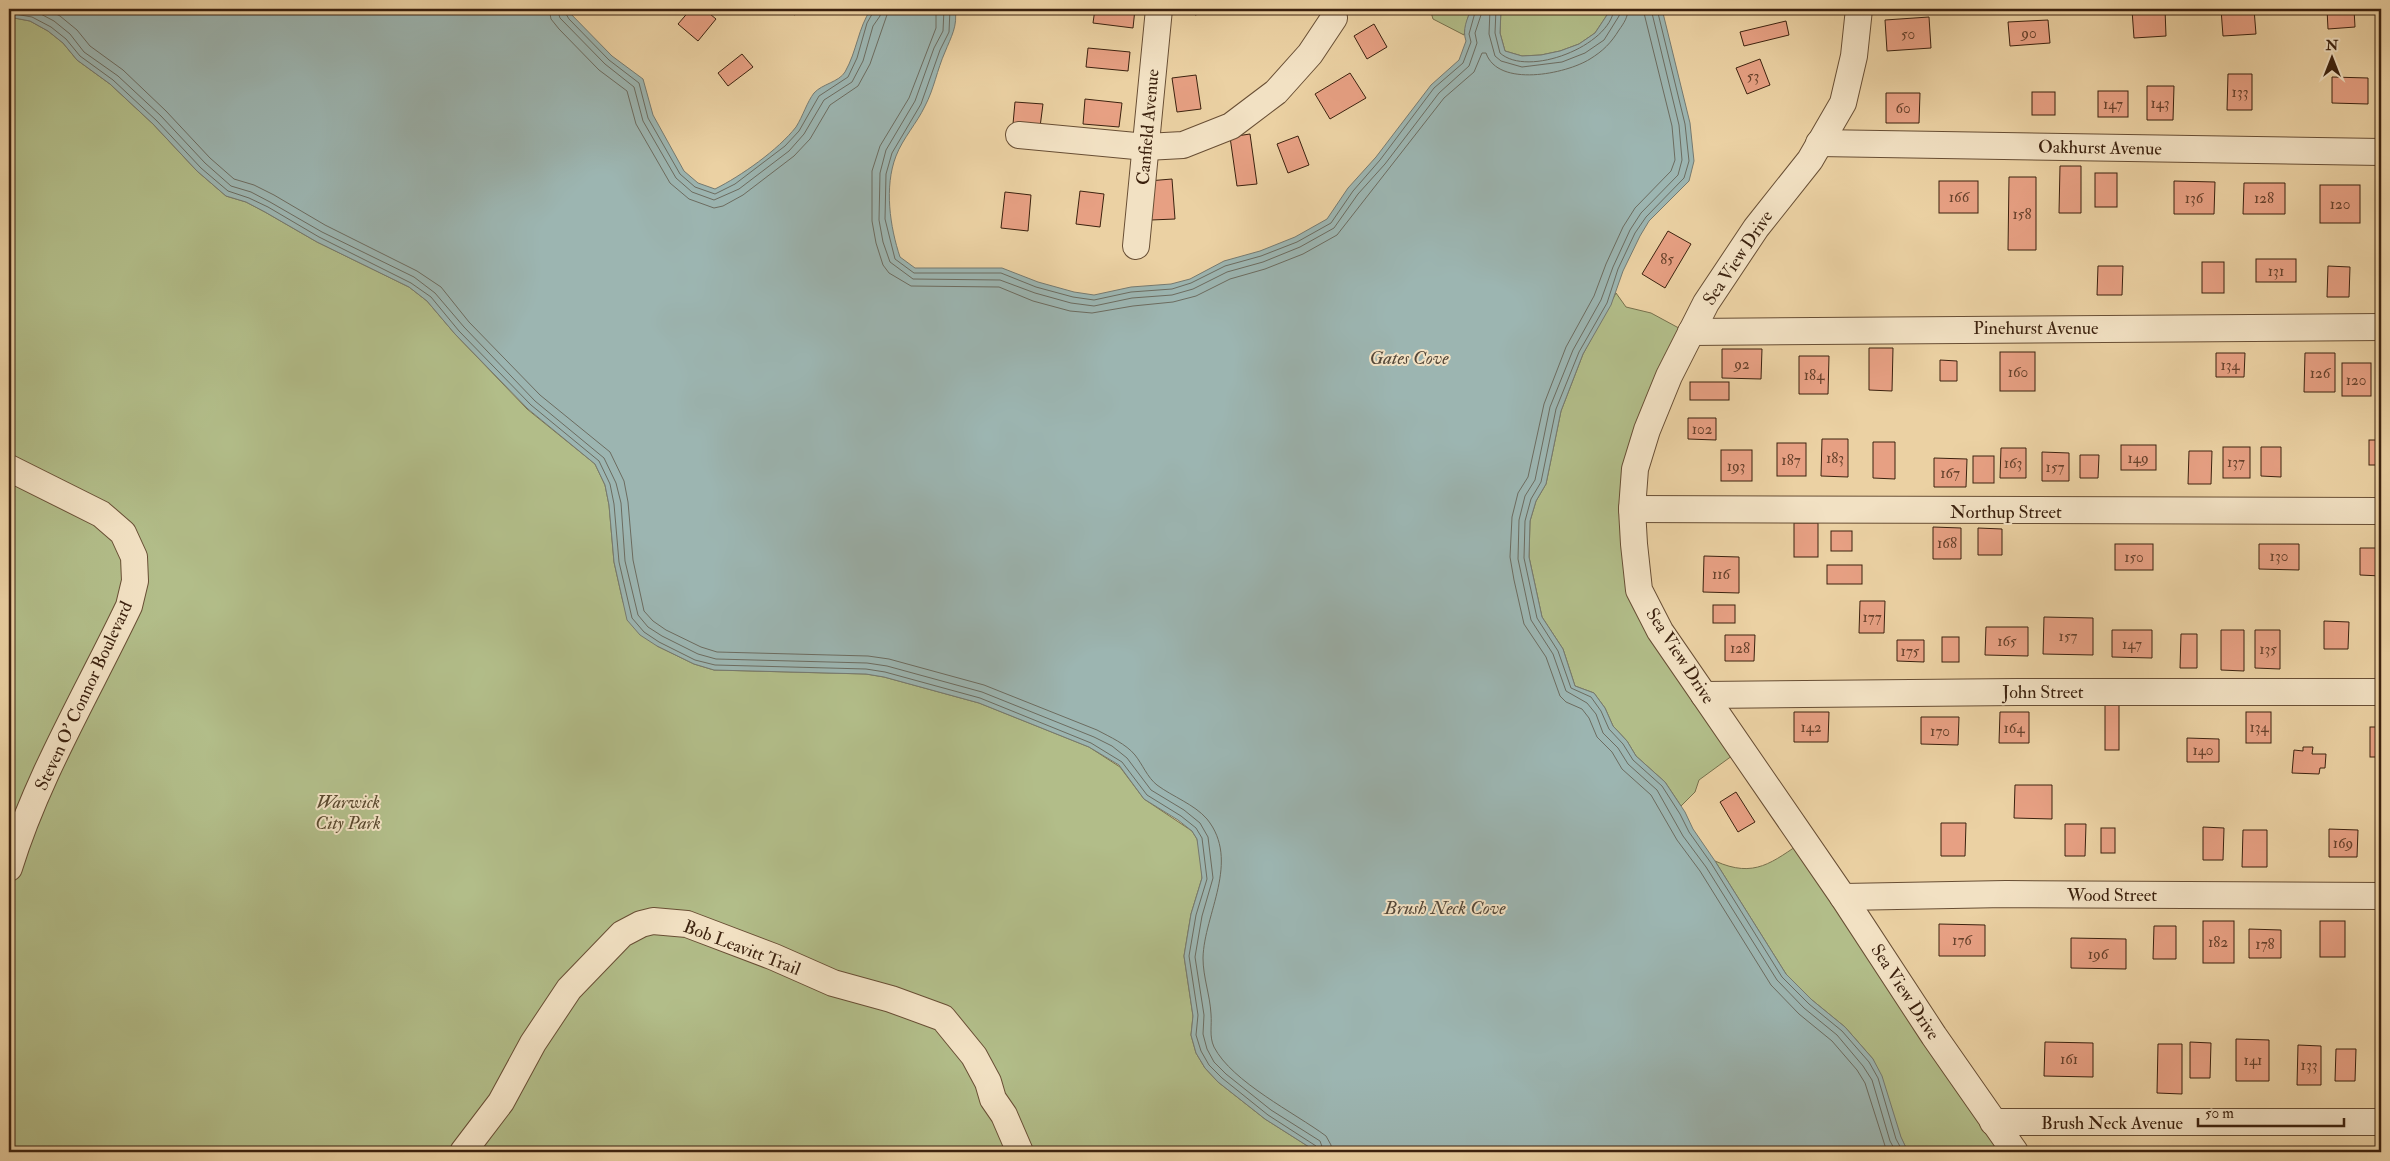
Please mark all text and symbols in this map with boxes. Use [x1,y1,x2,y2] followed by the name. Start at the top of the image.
[2020,24,2037,43] house number: 90
[1901,25,1915,44] house number: 50
[2308,32,2358,82] north arrow
[2325,37,2339,54] text: N
[1131,67,1165,186] street label: Canfield Avenue
[1747,67,1759,86] house number: 53
[2232,83,2248,102] house number: 133
[2150,94,2170,113] house number: 143
[2103,95,2123,114] house number: 147
[1895,99,1911,118] house number: 60
[2038,135,2163,161] street label: Oakhurst Avenue
[1949,188,1971,207] house number: 166
[2185,189,2205,208] house number: 136
[2254,189,2274,208] house number: 128
[2330,195,2350,214] house number: 120
[2013,205,2031,224] house number: 158
[1698,206,1778,310] street label: Sea View Drive
[1660,250,1674,269] house number: 85
[2268,262,2284,281] house number: 131
[1973,317,2099,340] street label: Pinehurst Avenue
[1369,346,1449,370] water label: Gates Cove
[1733,355,1750,374] house number: 92
[2220,356,2240,375] house number: 134
[2008,363,2028,382] house number: 160
[2310,364,2332,383] house number: 126
[1804,366,1825,385] house number: 184
[2346,371,2366,390] house number: 120
[1692,420,1713,439] house number: 102
[1826,449,1844,468] house number: 183
[2127,449,2149,468] house number: 149
[1781,451,1801,470] house number: 187
[2227,453,2245,472] house number: 137
[2004,454,2022,473] house number: 163
[1727,457,1745,476] house number: 193
[2046,458,2065,477] house number: 157
[1940,464,1960,483] house number: 167
[1950,501,2062,524] street label: Northup Street
[1937,534,1957,553] house number: 168
[2270,547,2288,566] house number: 130
[2124,548,2144,567] house number: 150
[1712,565,1732,584] house number: 116
[30,597,138,794] street label: Steven O' Connor Boulevard
[1640,604,1720,709] street label: Sea View Drive
[1862,608,1882,627] house number: 177
[2059,627,2078,646] house number: 157
[1997,632,2017,651] house number: 165
[2122,635,2142,654] house number: 147
[1730,639,1750,658] house number: 128
[2259,640,2277,659] house number: 135
[1901,642,1920,661] house number: 175
[2001,681,2084,704] street label: John Street
[1800,718,1822,737] house number: 142
[2249,718,2269,737] house number: 134
[2004,719,2025,738] house number: 164
[1930,722,1950,741] house number: 170
[2192,741,2214,760] house number: 140
[315,791,381,835] park label: Warwick City Park
[2333,834,2353,853] house number: 169
[2066,884,2157,907] street label: Wood Street
[1383,896,1506,920] water label: Brush Neck Cove
[680,915,804,981] street label: Bob Leavitt Trail
[1952,931,1973,950] house number: 176
[2208,933,2228,952] house number: 182
[2255,935,2275,954] house number: 178
[1865,940,1945,1045] street label: Sea View Drive
[2088,945,2110,964] house number: 196
[2060,1050,2078,1069] house number: 161
[2244,1051,2262,1070] house number: 141
[2301,1056,2317,1075] house number: 133
[2198,1096,2344,1128] scale bar
[2205,1104,2234,1123] text: 50 m
[2041,1112,2184,1135] street label: Brush Neck Avenue

